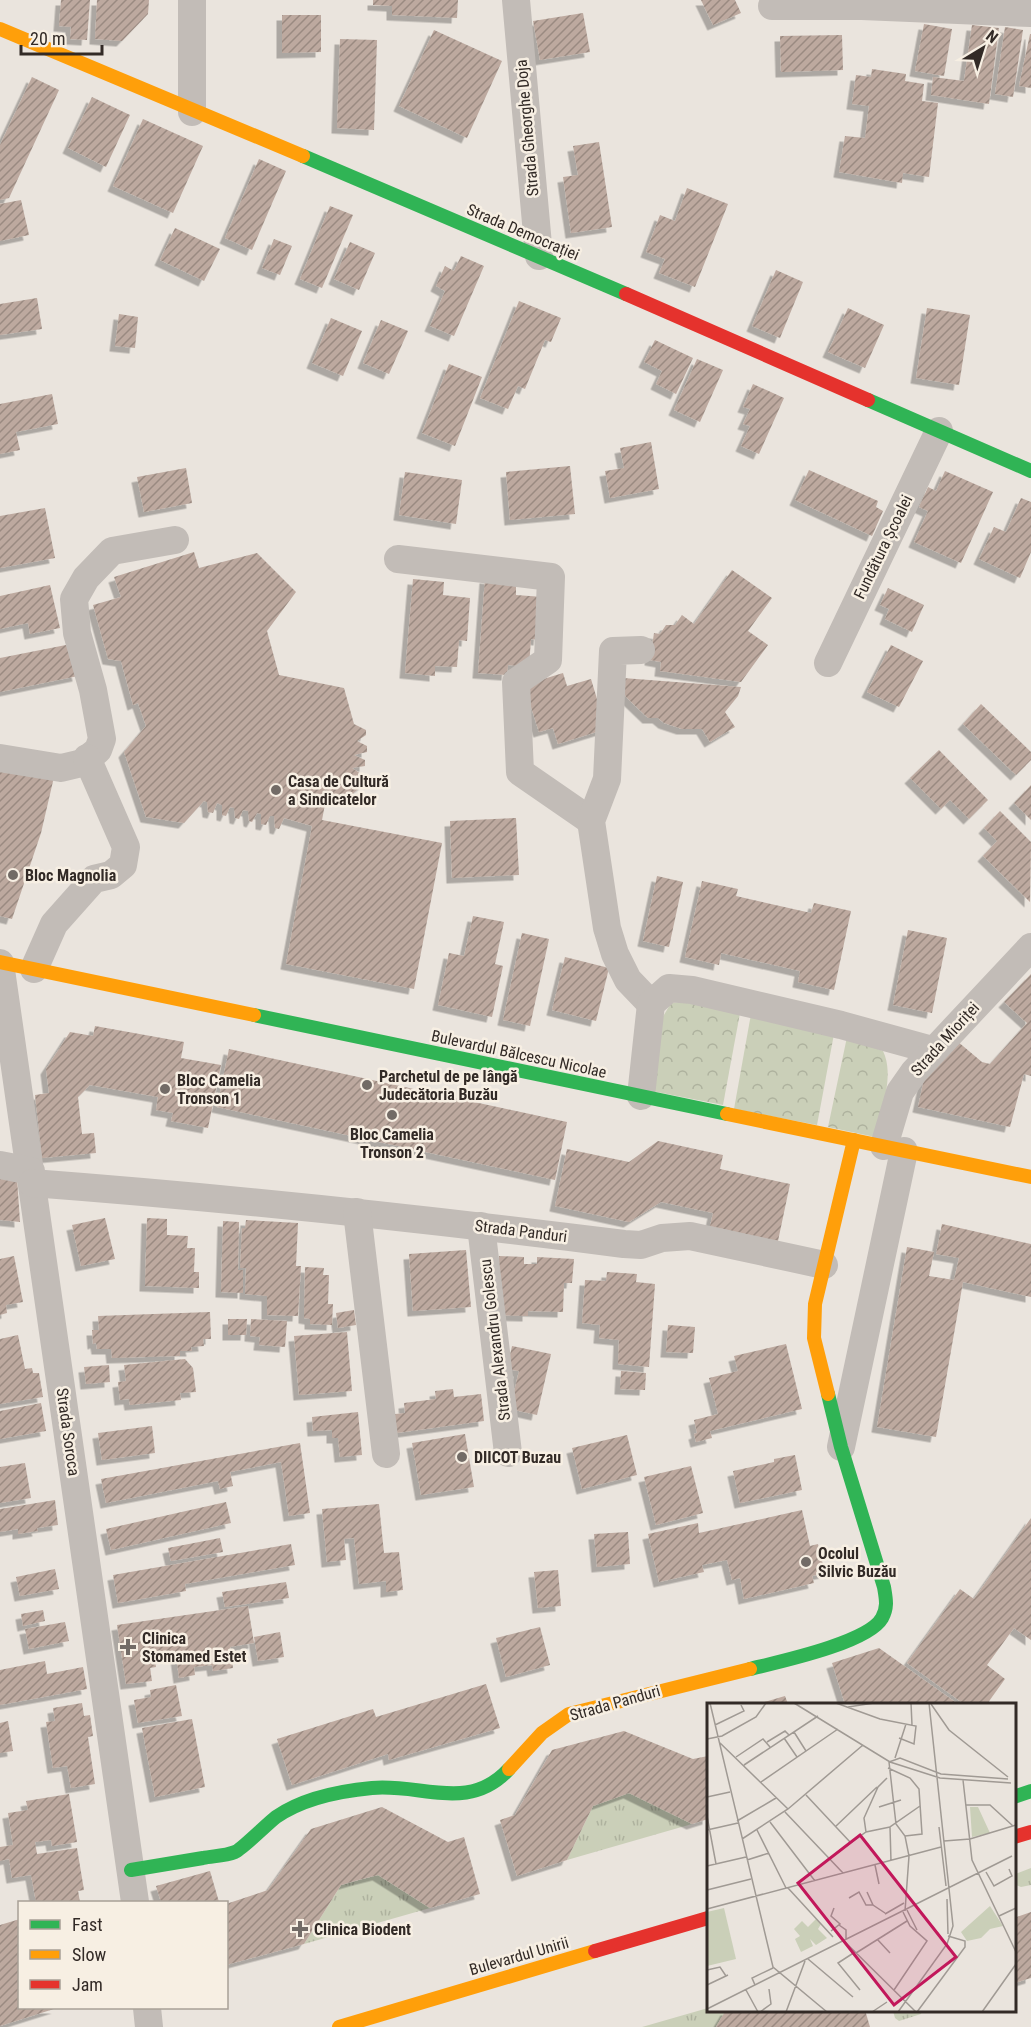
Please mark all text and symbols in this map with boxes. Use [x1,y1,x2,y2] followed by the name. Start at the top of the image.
[21,18,102,56] scale bar
[953,18,1013,78] north arrow
[982,26,1002,47] text: N
[30,28,65,49] text: 20 m
[512,59,542,197] street label: Strada Gheorghe Doja
[463,200,582,265] street label: Strada Democrației
[850,492,917,602] street label: Fundătura Școalei
[288,772,389,809] place label: Casa de Cultură a Sindicatelor
[269,783,283,797] marker: Casa de Cultură a Sindicatelor
[25,866,117,885] place label: Bloc Magnolia
[6,868,20,882] marker: Bloc Magnolia
[907,998,984,1081] street label: Strada Mioriței
[430,1026,608,1082] street label: Bulevardul Bălcescu Nicolae
[379,1067,518,1104] place label: Parchetul de pe lângă Judecătoria Buzău
[177,1071,261,1108] place label: Bloc Camelia Tronson 1
[360,1078,374,1092] marker: Parchetul de pe lângă Judecătoria Buzău
[158,1082,172,1096] marker: Bloc Camelia Tronson 1
[385,1108,399,1122] marker: Bloc Camelia Tronson 2
[350,1125,434,1162] place label: Bloc Camelia Tronson 2
[474,1216,568,1246] street label: Strada Panduri
[476,1258,514,1422] street label: Strada Alexandru Golescu
[52,1387,84,1477] street label: Strada Soroca
[474,1448,561,1467] place label: DIICOT Buzau
[455,1450,469,1464] marker: DIICOT Buzau
[818,1544,897,1581] place label: Ocolul Silvic Buzău
[799,1555,813,1569] marker: Ocolul Silvic Buzău
[142,1629,246,1666] place label: Clinica Stomamed Estet
[119,1638,137,1656] marker: Clinica Stomamed Estet
[568,1681,662,1725] street label: Strada Panduri
[707,1703,1016,2012] inset map
[18,1901,228,2009] legend
[72,1914,103,1935] text: Fast
[291,1920,309,1938] marker: Clinica Biodent
[314,1920,411,1939] place label: Clinica Biodent
[467,1933,571,1979] street label: Bulevardul Unirii
[72,1944,107,1965] text: Slow
[72,1974,103,1995] text: Jam

